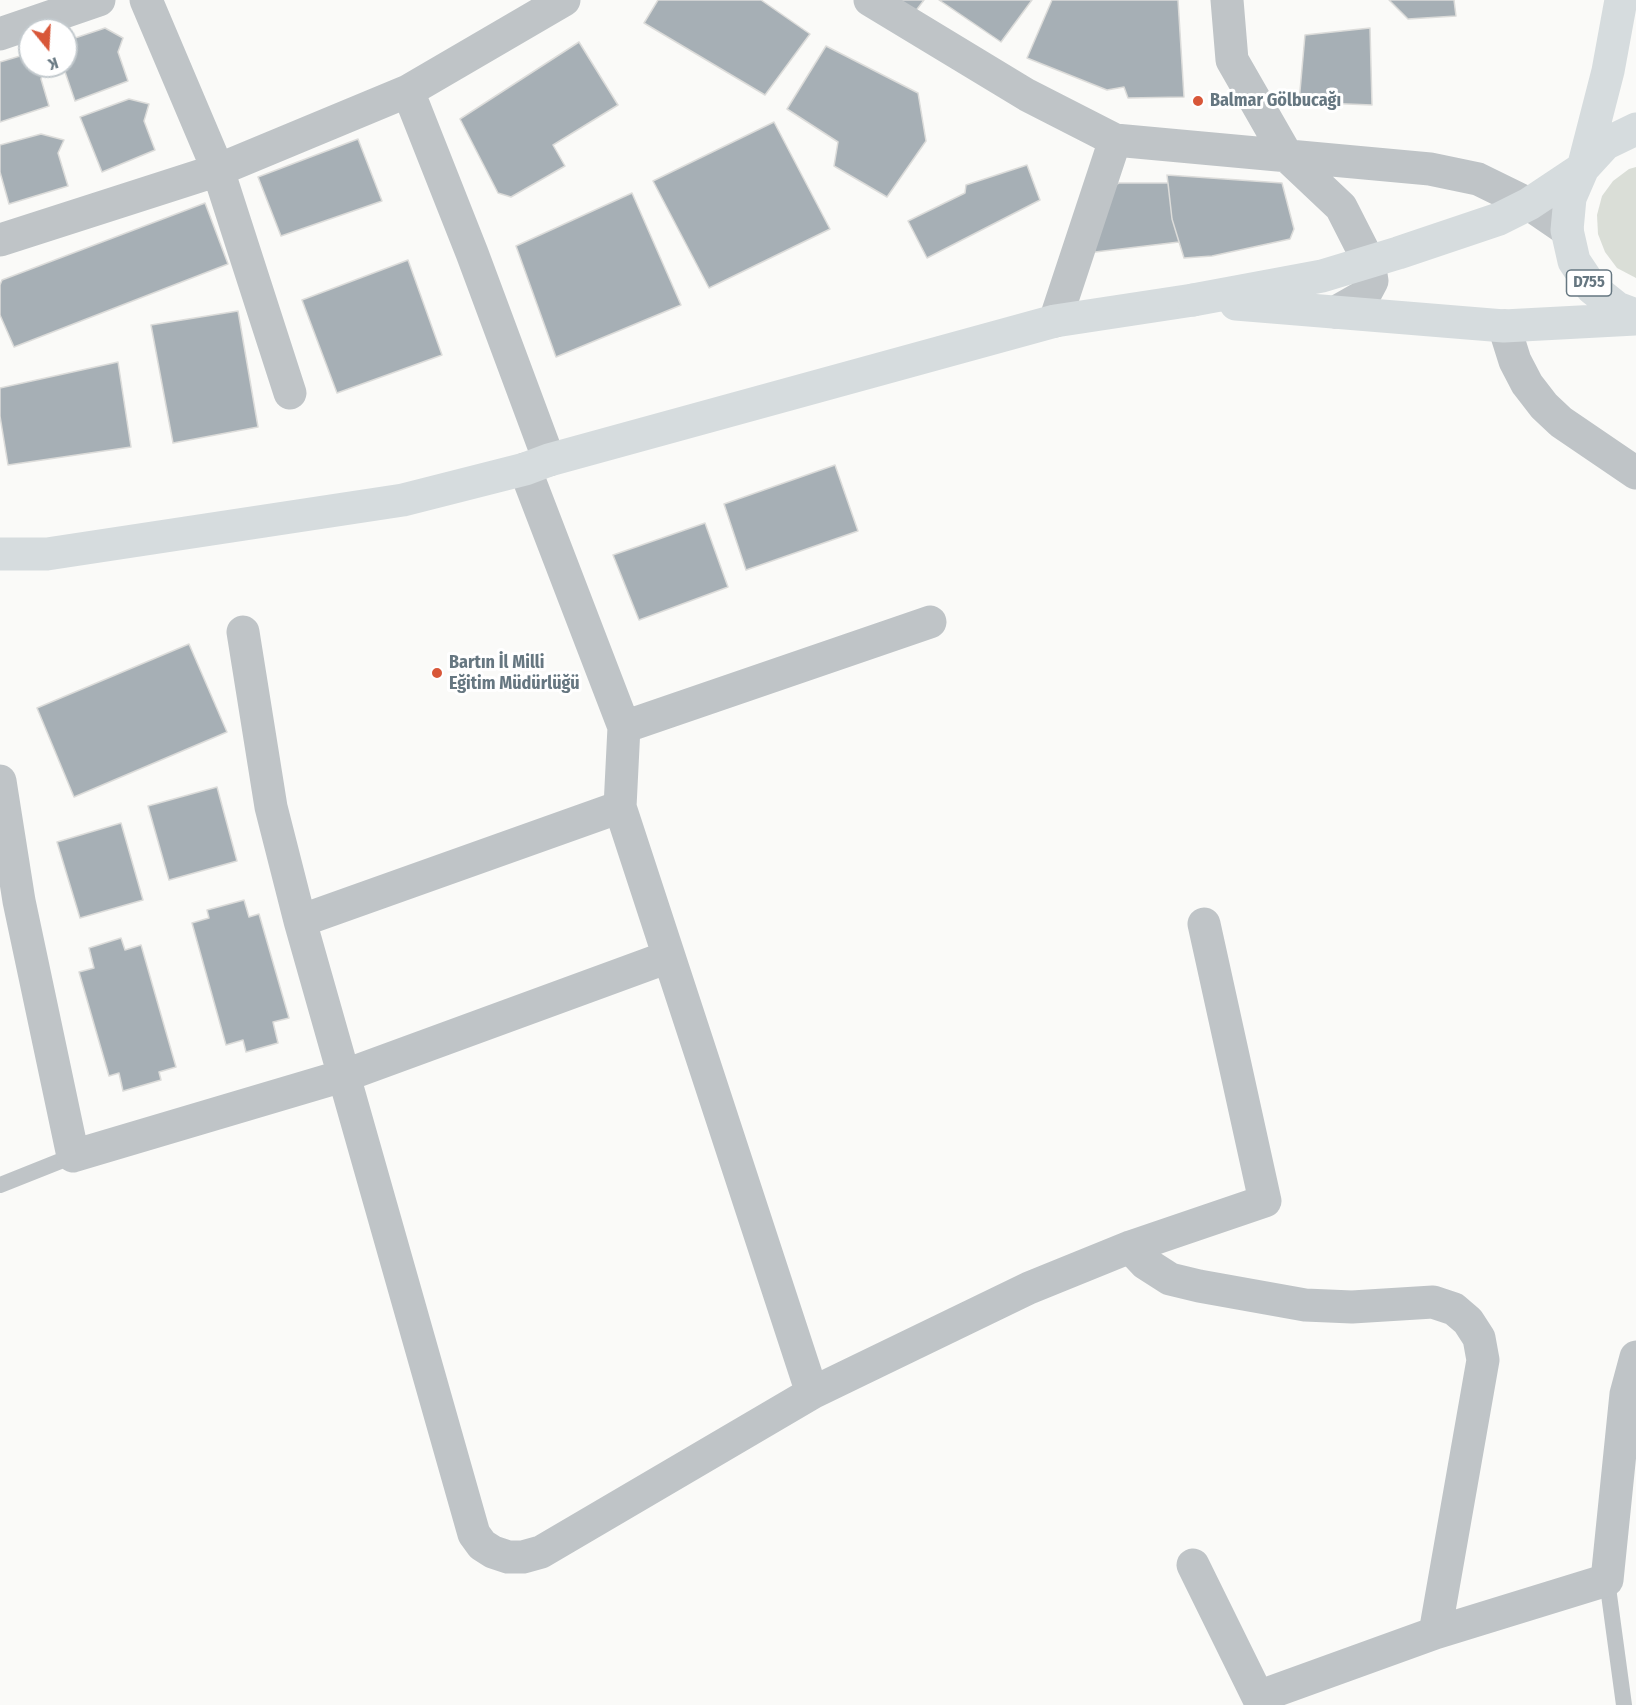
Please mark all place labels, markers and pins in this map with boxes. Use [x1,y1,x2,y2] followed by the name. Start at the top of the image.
[1210,90,1341,112] place label: Balmar Gölbucağı
[1191,94,1205,108] marker: Balmar Gölbucağı
[449,652,580,694] place label: Bartın İl Milli Eğitim Müdürlüğü
[430,666,444,680] marker: Bartın İl Milli Eğitim Müdürlüğü

